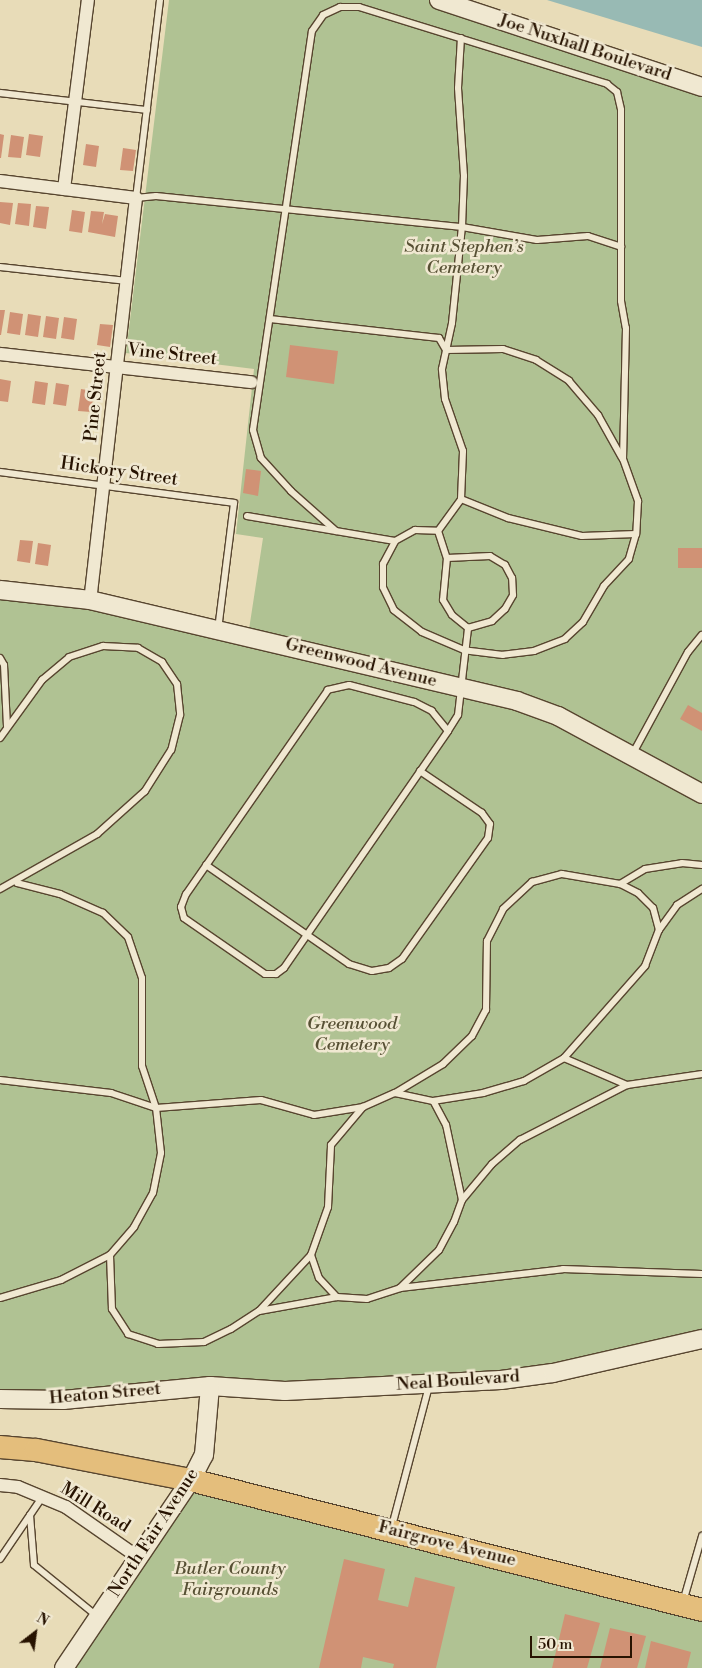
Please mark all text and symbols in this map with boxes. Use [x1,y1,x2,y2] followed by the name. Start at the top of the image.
[496,10,674,86] street label: Joe Nuxhall Boulevard
[404,237,524,280] park label: Saint Stephen’s Cemetery
[126,340,218,370] street label: Vine Street
[81,351,111,443] street label: Pine Street
[59,453,179,491] street label: Hickory Street
[283,634,439,692] street label: Greenwood Avenue
[307,1014,397,1056] park label: Greenwood Cemetery
[396,1366,520,1396] street label: Neal Boulevard
[48,1378,162,1410] street label: Heaton Street
[104,1465,204,1601] street label: North Fair Avenue
[56,1478,134,1538] street label: Mill Road
[376,1516,518,1572] street label: Fairgrove Avenue
[174,1559,286,1602] park label: Butler County Fairgrounds
[10,1608,60,1658] north arrow
[33,1609,52,1631] text: N
[532,1626,634,1658] scale bar
[538,1635,572,1654] text: 50 m

